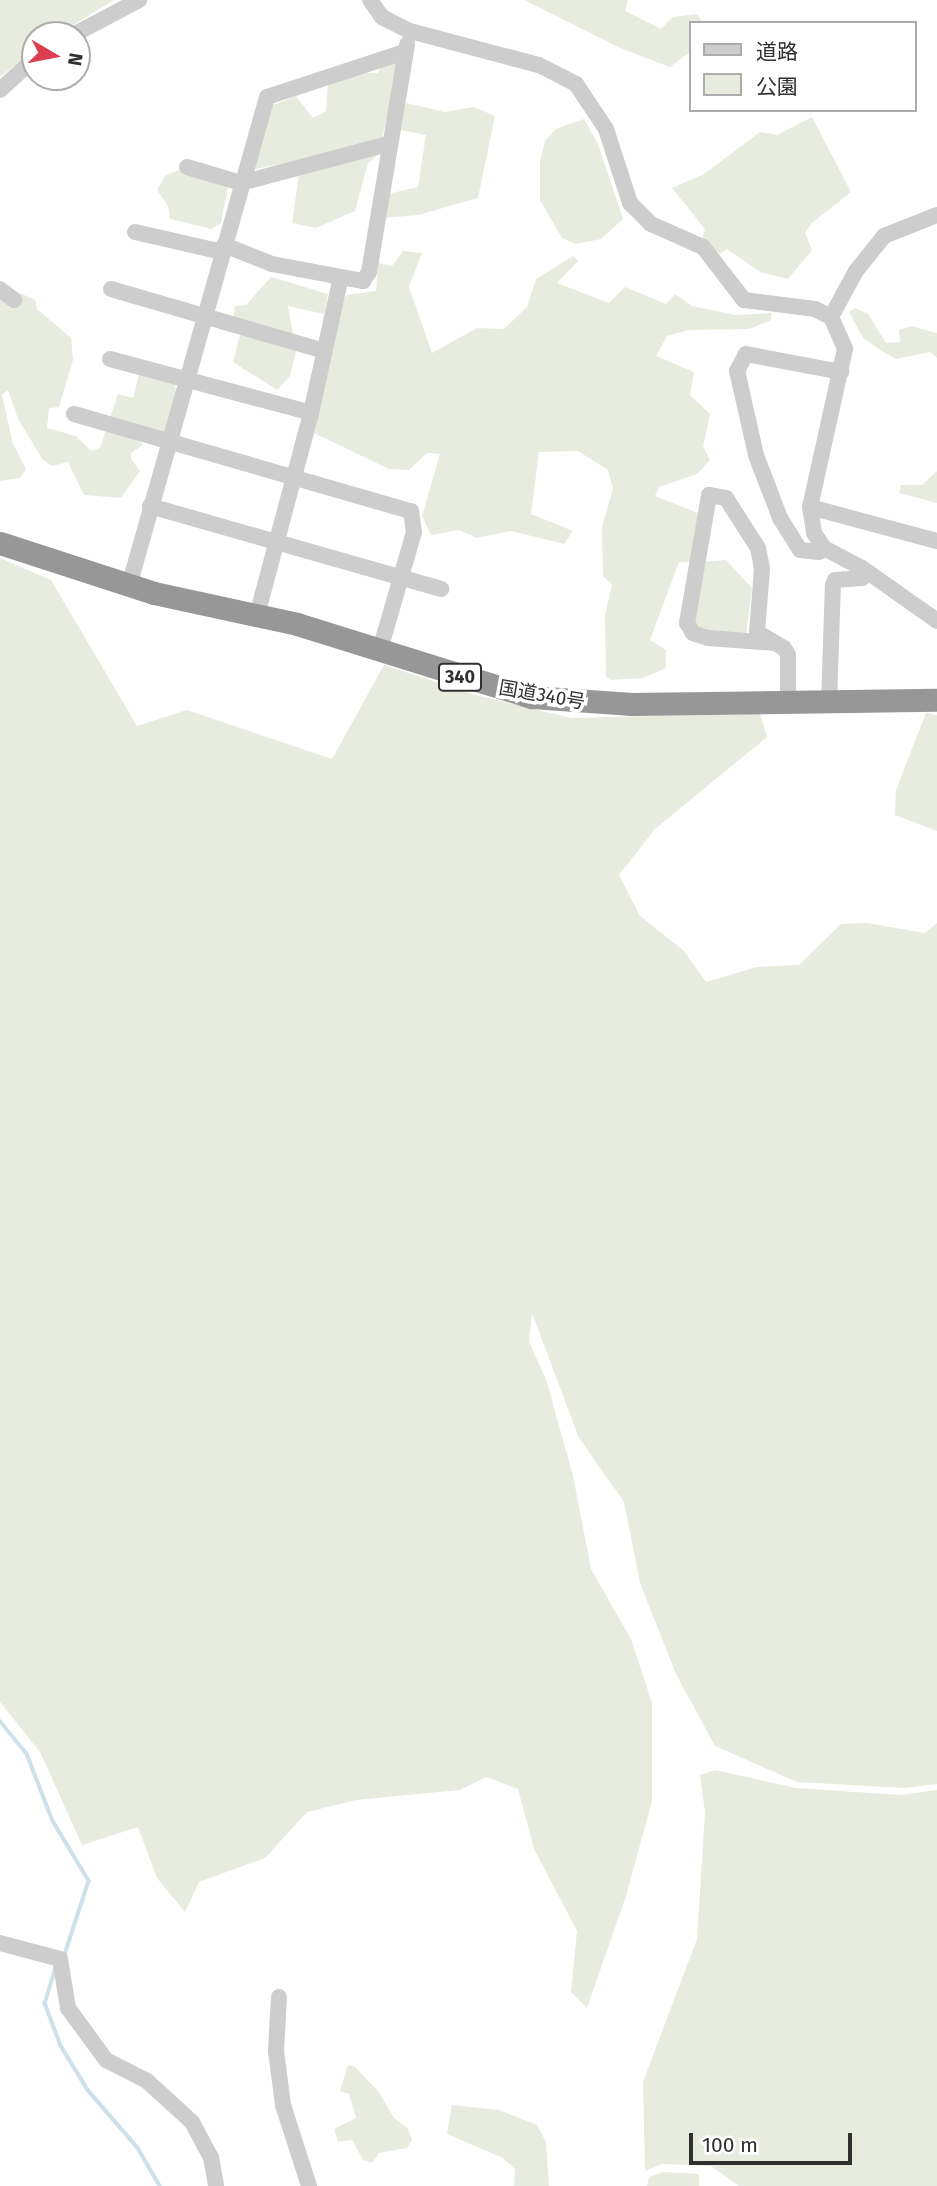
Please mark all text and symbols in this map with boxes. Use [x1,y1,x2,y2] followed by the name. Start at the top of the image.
[21,21,91,91] north arrow
[688,21,916,112] legend
[756,39,798,65] text: 道路
[63,51,88,68] text: N
[756,74,798,100] text: 公園
[437,662,483,692] road number: 340
[497,676,587,714] street label: 国道340号
[692,2120,855,2164] scale bar
[702,2132,758,2158] text: 100 m

